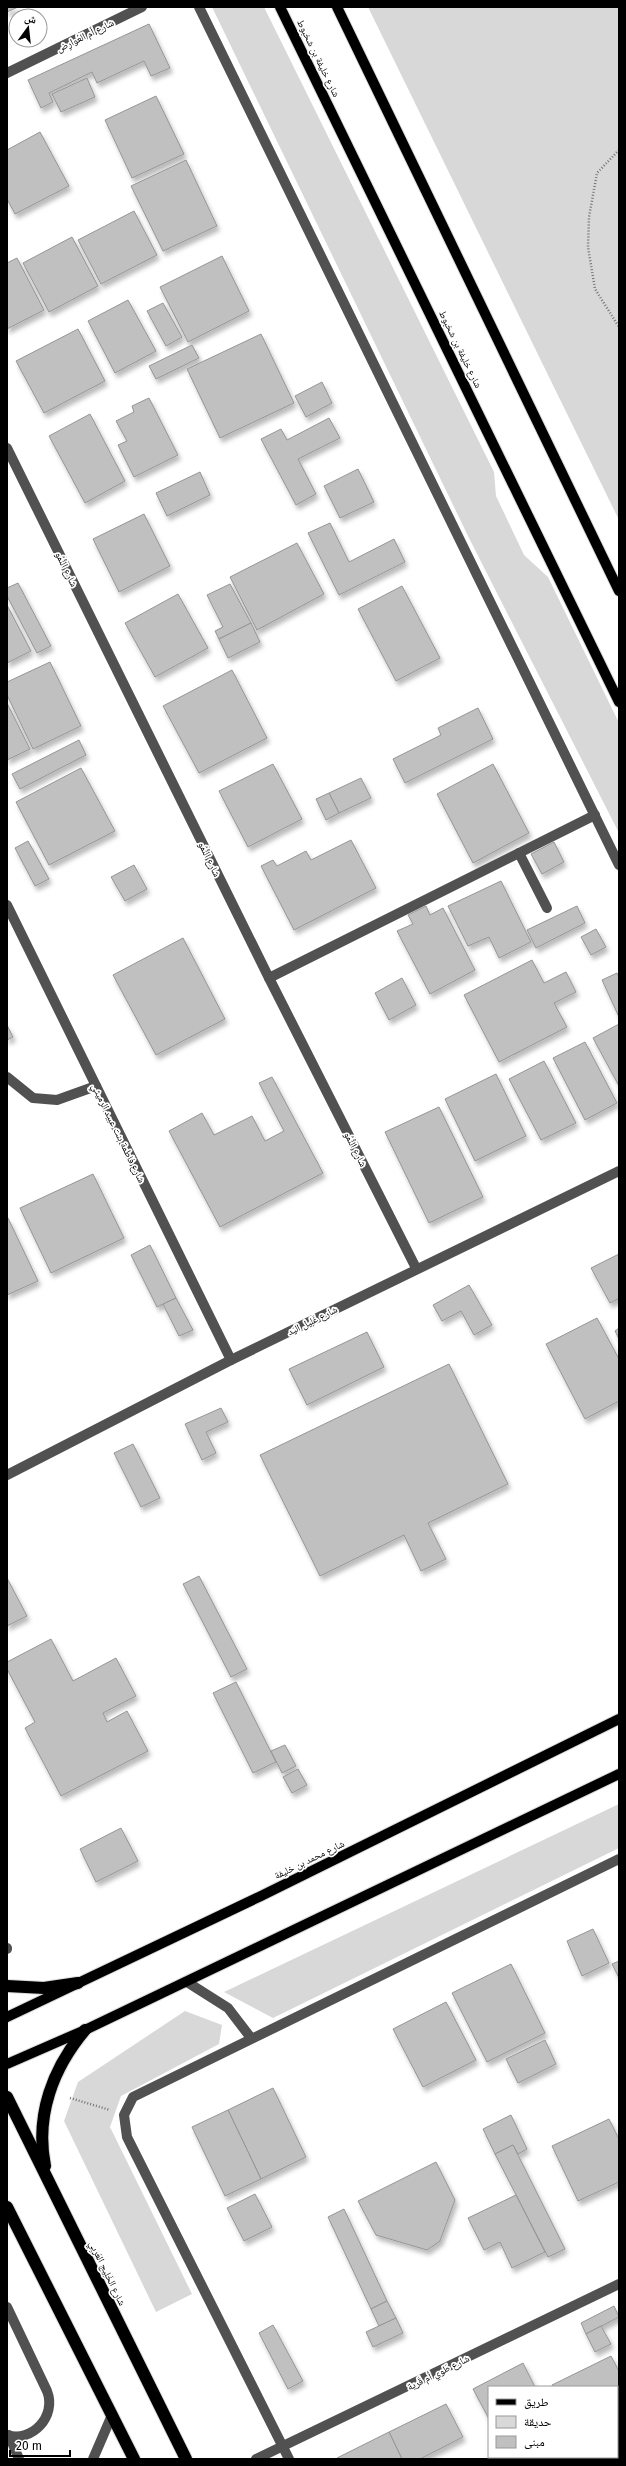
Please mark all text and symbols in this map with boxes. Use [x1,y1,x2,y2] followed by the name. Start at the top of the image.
[8,8,48,48] north arrow
[23,11,38,28] text: ش
[55,16,117,56] street label: شارع أم العُوارِض
[294,18,342,100] street label: شارع خليفة بن شخبوط
[436,309,484,391] street label: شارع خليفة بن شخبوط
[52,550,80,589] street label: شارع النُّمُو
[195,840,223,879] street label: شارع النُّمُو
[87,1082,148,1186] street label: شارع فاطمة بنت عبيد الرميثي
[341,1130,369,1169] street label: شارع النُّمُو
[285,1303,340,1338] street label: شارع غَلِيل اليَد
[272,1838,347,1882] street label: شارع محمد بن خليفة
[85,2239,128,2309] street label: شارع الخَلِيج العَربِي
[405,2352,473,2395] street label: شارع طَوي أم قَرية
[488,2386,618,2458] legend
[524,2395,549,2409] text: طريق
[524,2415,552,2429] text: حديقة
[10,2432,70,2458] scale bar
[524,2435,545,2449] text: مبنى
[16,2439,42,2453] text: 20 m

